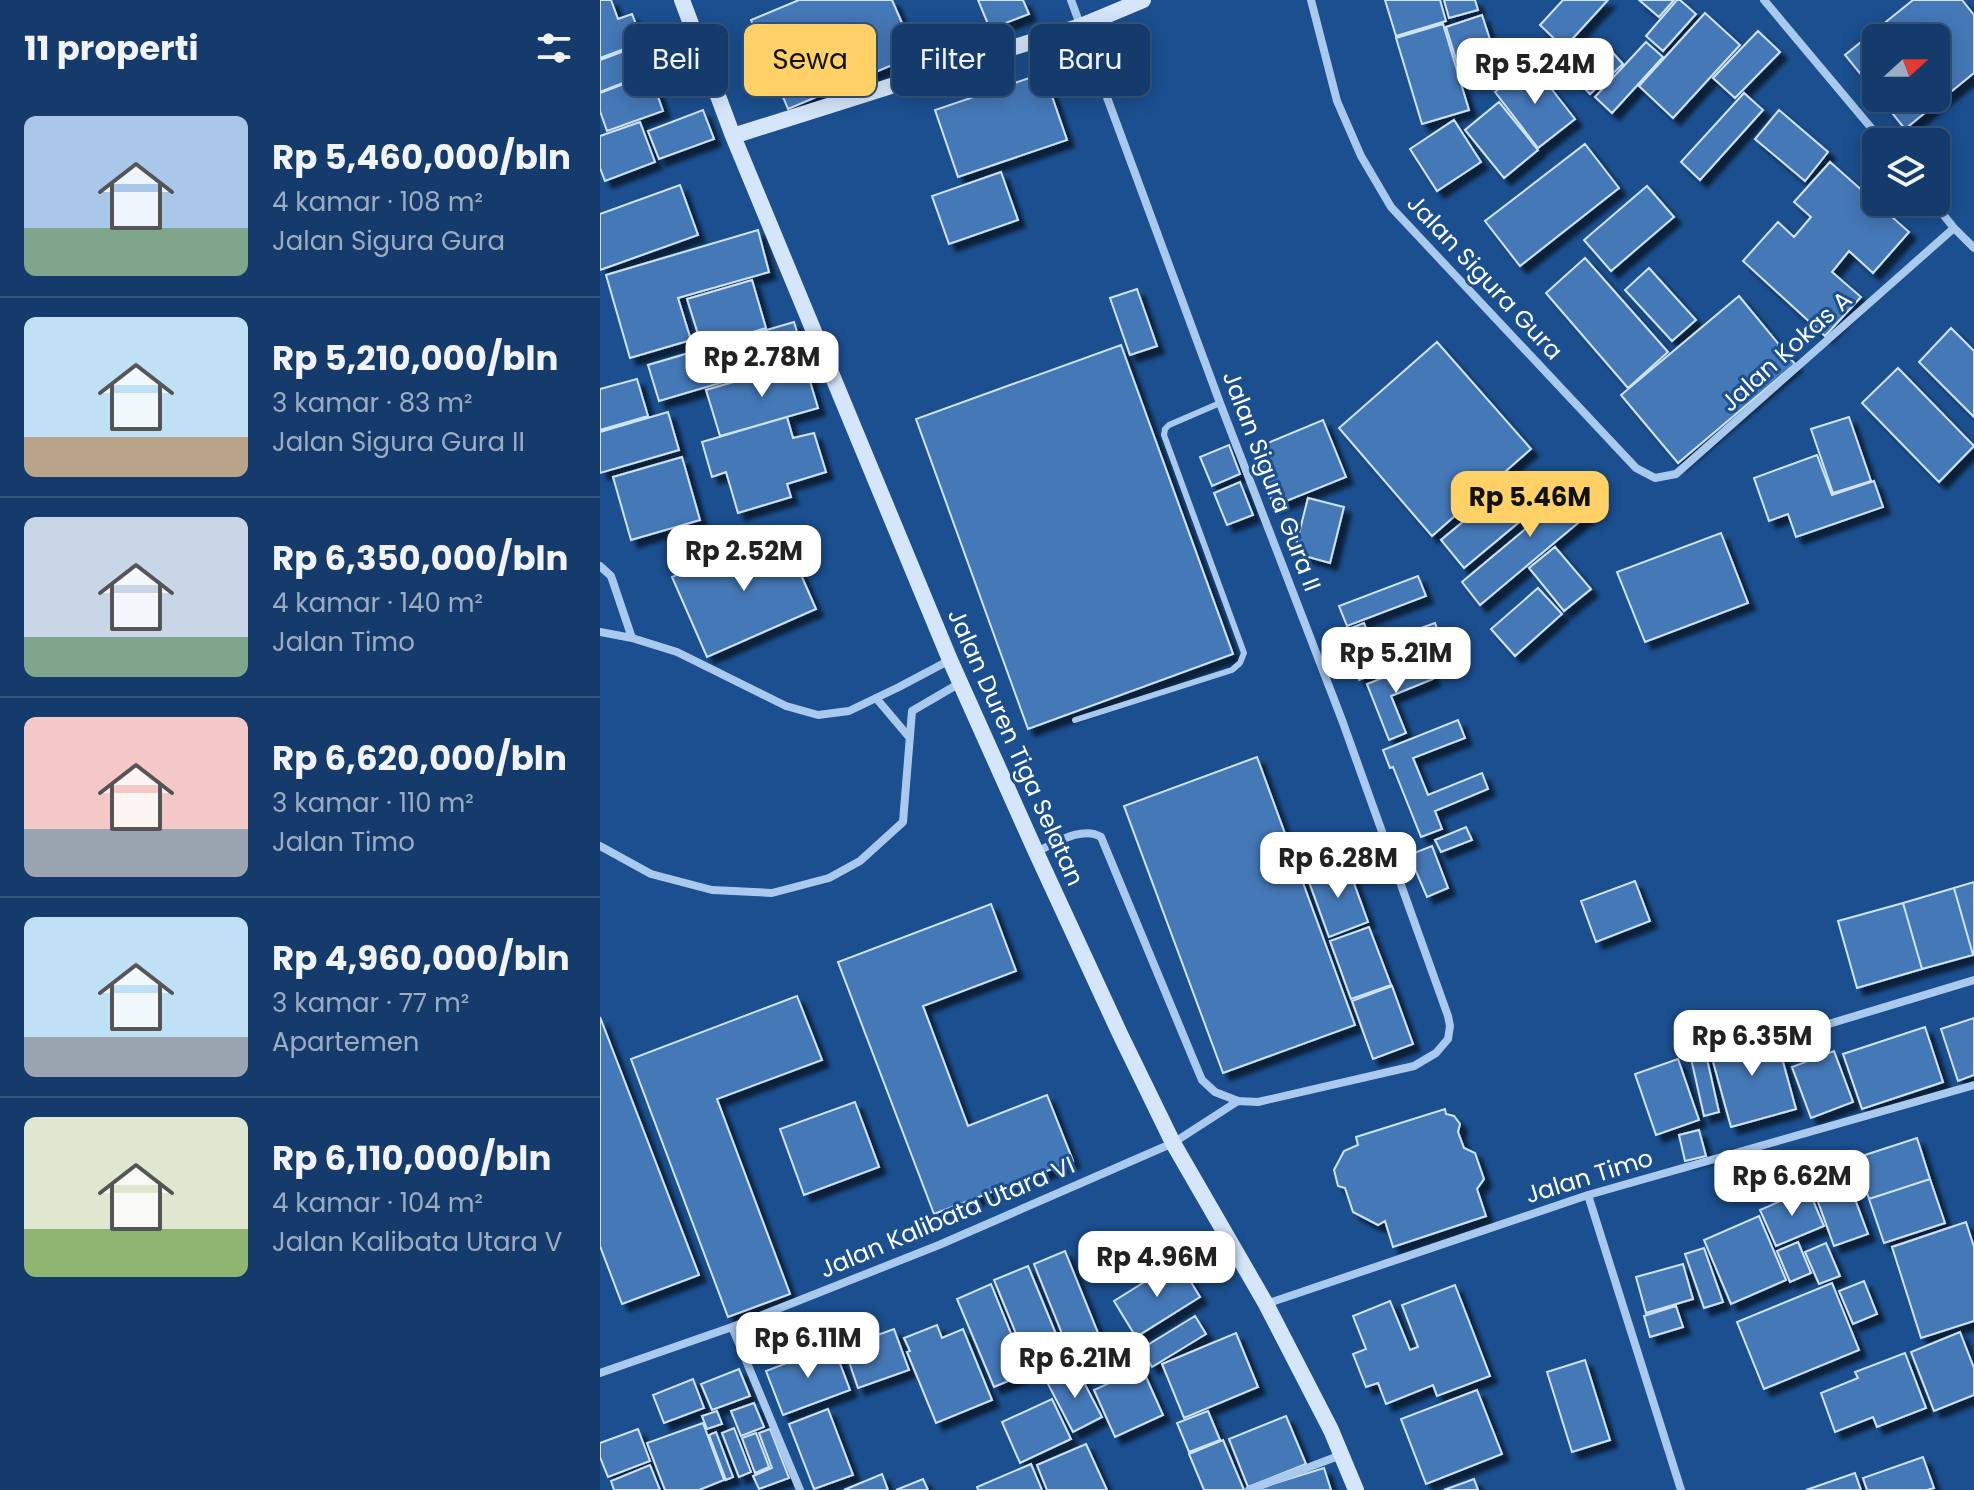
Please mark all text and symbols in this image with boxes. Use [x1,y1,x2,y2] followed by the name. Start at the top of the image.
[24,24,199,72] text: 11 properti
[624,24,728,96] chip: Beli
[744,24,876,96] chip: Sewa
[892,24,1014,96] chip: Filter
[1030,24,1150,96] chip: Baru
[1862,24,1950,112] north arrow
[1862,24,1950,216] map controls
[532,26,576,70] icon: filters
[1452,38,1618,106] pin: Rp 5.24M
[1475,46,1595,82] text: Rp 5.24M
[1862,128,1950,216] button: layers
[272,133,571,181] text: Rp 5,460,000/bln
[88,148,184,244] icon: home
[272,184,483,220] text: 4 kamar · 108 m²
[1400,187,1570,367] street label: Jalan Sigura Gura
[272,223,505,259] text: Jalan Sigura Gura
[1713,283,1859,419] street label: Jalan Kokas A
[679,331,845,399] pin: Rp 2.78M
[272,334,558,382] text: Rp 5,210,000/bln
[704,339,820,375] text: Rp 2.78M
[88,349,184,445] icon: home
[1215,366,1329,596] street label: Jalan Sigura Gura II
[272,385,473,421] text: 3 kamar · 83 m²
[272,424,525,460] text: Jalan Sigura Gura II
[1447,471,1613,539] pin: Rp 5.46M
[1469,479,1591,515] text: Rp 5.46M
[661,525,827,593] pin: Rp 2.52M
[685,533,803,569] text: Rp 2.52M
[272,534,568,582] text: Rp 6,350,000/bln
[88,549,184,645] icon: home
[272,585,483,621] text: 4 kamar · 140 m²
[940,603,1092,891] street label: Jalan Duren Tiga Selatan
[272,624,415,660] text: Jalan Timo
[1313,627,1479,695] pin: Rp 5.21M
[1340,635,1452,671] text: Rp 5.21M
[272,734,567,782] text: Rp 6,620,000/bln
[88,749,184,845] icon: home
[272,785,474,821] text: 3 kamar · 110 m²
[272,824,415,860] text: Jalan Timo
[1255,832,1421,900] pin: Rp 6.28M
[1278,840,1398,876] text: Rp 6.28M
[272,934,570,982] text: Rp 4,960,000/bln
[88,949,184,1045] icon: home
[272,985,469,1021] text: 3 kamar · 77 m²
[1669,1010,1835,1078] pin: Rp 6.35M
[1692,1018,1812,1054] text: Rp 6.35M
[272,1024,420,1060] text: Apartemen
[272,1134,551,1182] text: Rp 6,110,000/bln
[1521,1141,1657,1211] street label: Jalan Timo
[814,1148,1080,1286] street label: Jalan Kalibata Utara VI
[88,1149,184,1245] icon: home
[1709,1150,1875,1218] pin: Rp 6.62M
[1732,1158,1852,1194] text: Rp 6.62M
[272,1185,483,1221] text: 4 kamar · 104 m²
[272,1224,562,1260] text: Jalan Kalibata Utara V
[1074,1231,1240,1299] pin: Rp 4.96M
[1096,1239,1218,1275] text: Rp 4.96M
[725,1312,891,1380] pin: Rp 6.11M
[754,1320,862,1356] text: Rp 6.11M
[992,1332,1158,1400] pin: Rp 6.21M
[1019,1340,1131,1376] text: Rp 6.21M

